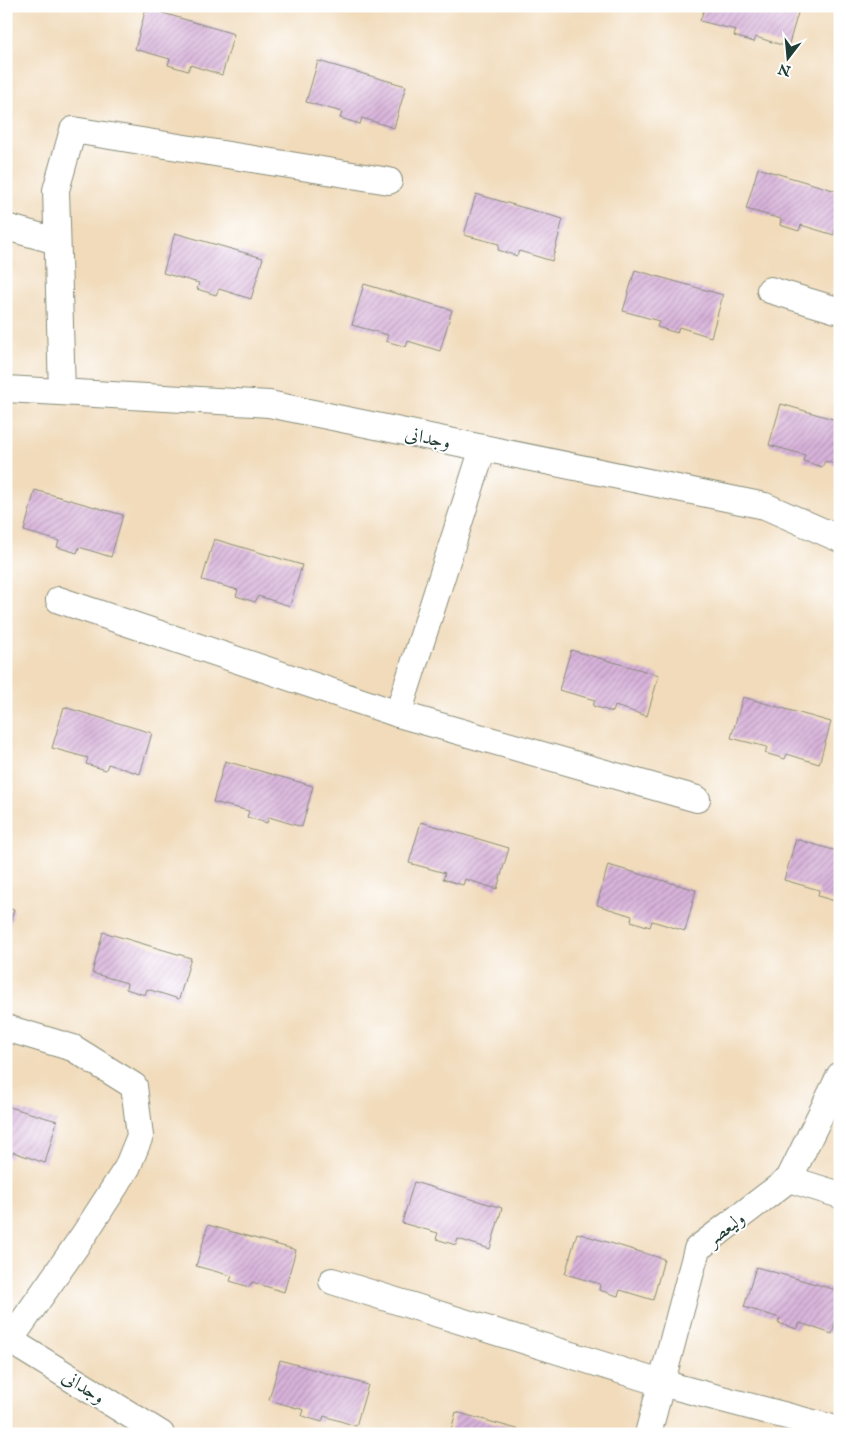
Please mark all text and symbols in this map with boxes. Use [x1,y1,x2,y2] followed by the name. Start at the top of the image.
[764,32,814,82] north arrow
[776,59,794,80] text: N
[403,422,453,455] street label: وجدانی
[700,1207,750,1253] street label: ولیعصر
[57,1365,109,1410] street label: وجدانی

